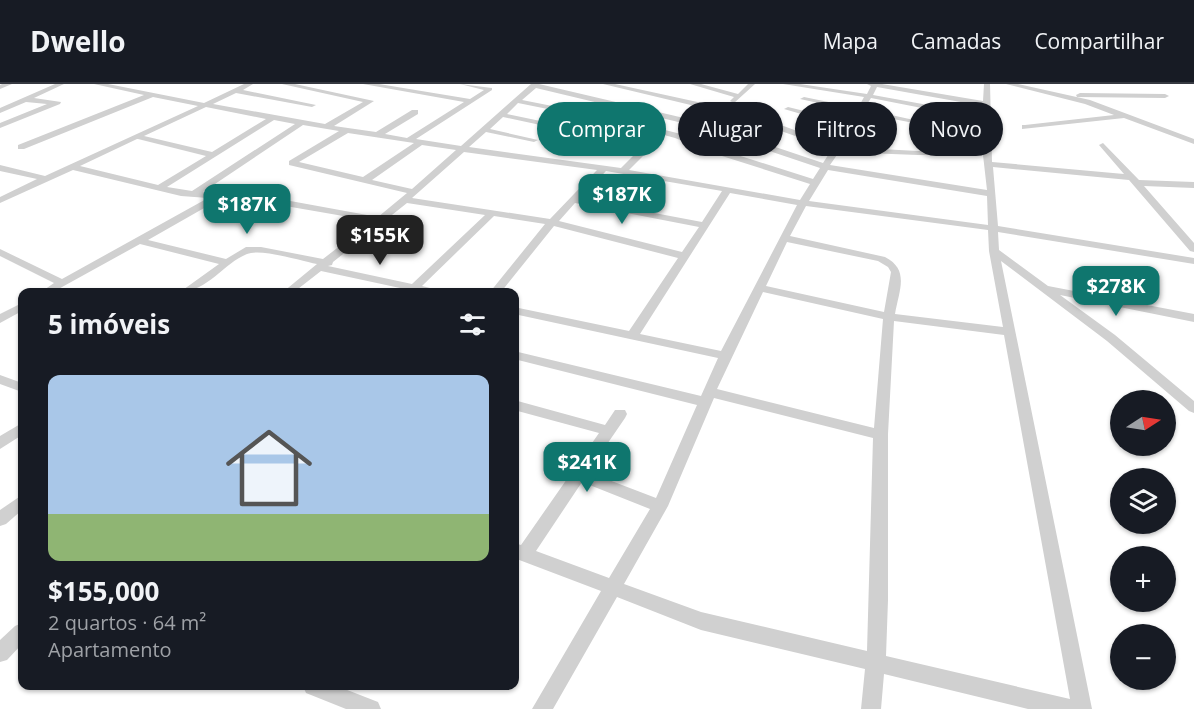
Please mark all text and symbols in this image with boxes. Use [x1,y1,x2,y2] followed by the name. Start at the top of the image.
[30,22,126,60] text: Dwello
[823,27,878,55] text: Mapa
[911,27,1001,55] text: Camadas
[1034,27,1164,55] text: Compartilhar
[537,102,666,156] chip: Comprar
[678,102,783,156] chip: Alugar
[795,102,897,156] chip: Filtros
[909,102,1003,156] chip: Novo
[580,174,664,225] pin: $187K
[592,180,652,207] text: $187K
[205,184,289,235] pin: $187K
[217,190,277,217] text: $187K
[338,215,422,266] pin: $155K
[350,221,410,248] text: $155K
[1074,266,1158,317] pin: $278K
[1086,272,1146,299] text: $278K
[48,306,170,342] text: 5 imóveis
[456,308,489,341] icon: filters
[1110,390,1176,456] north arrow
[1110,390,1176,690] map controls
[215,414,323,522] icon: home
[545,442,629,493] pin: $241K
[557,448,617,475] text: $241K
[1110,468,1176,534] button: layers
[1110,546,1176,612] button: +
[48,573,159,609] text: $155,000
[48,609,206,636] text: 2 quartos · 64 m²
[1110,624,1176,690] button: −
[48,636,172,663] text: Apartamento

